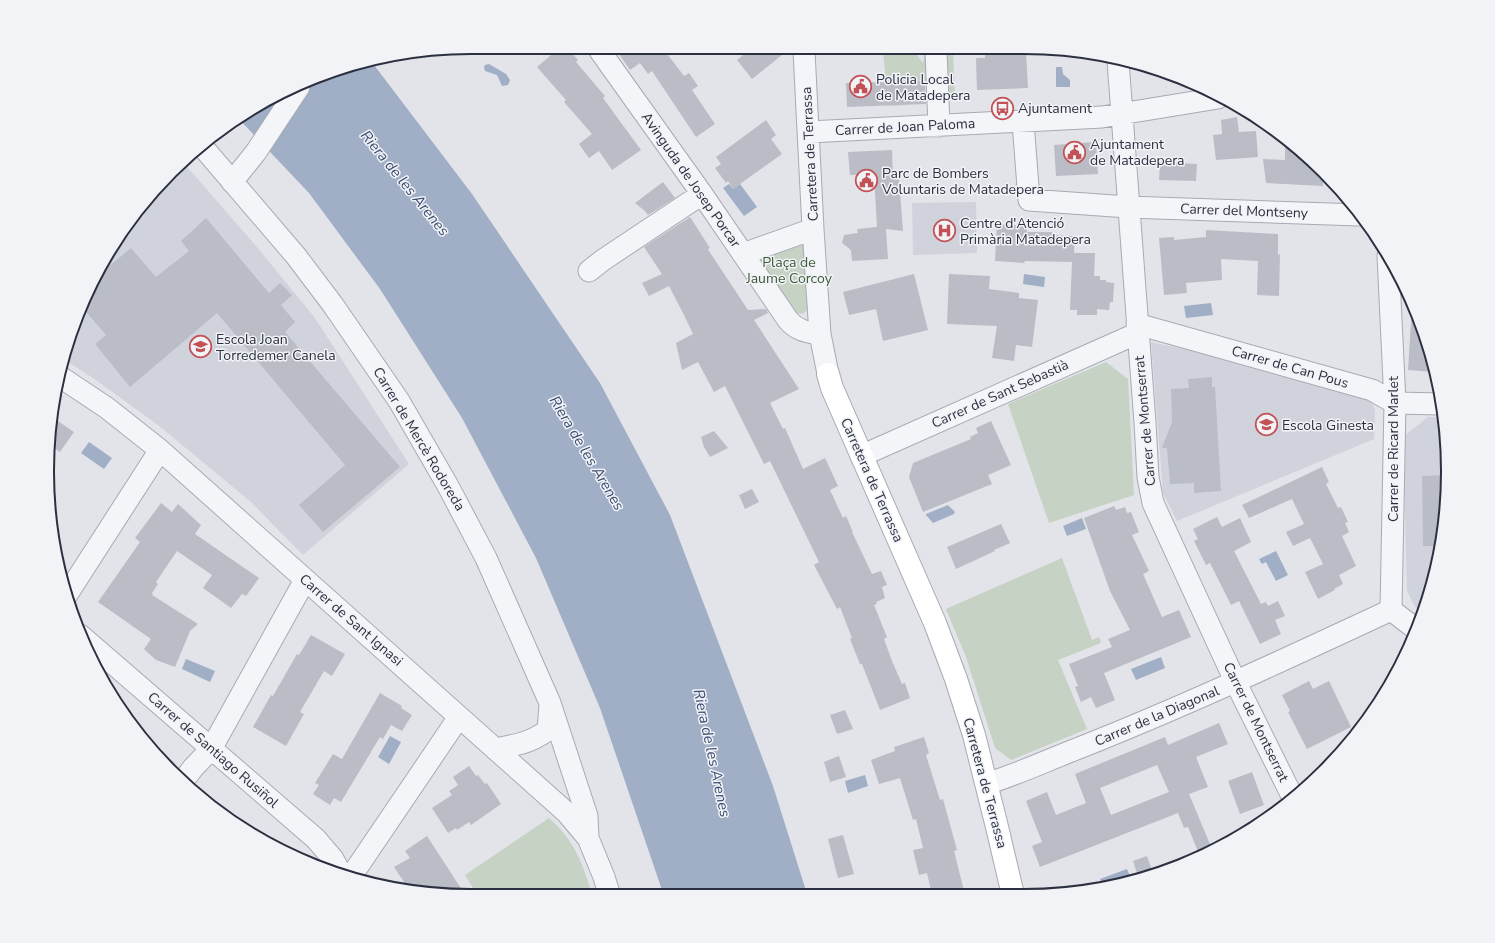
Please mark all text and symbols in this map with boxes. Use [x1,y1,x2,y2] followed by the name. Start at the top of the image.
[876,70,971,105] place label: Policia Local de Matadepera
[847,74,873,100] public building icon: Policia Local de Matadepera
[797,86,823,222] street label: Carretera de Terrassa
[990,95,1016,121] bus stop icon: Ajuntament
[1018,99,1092,118] place label: Ajuntament
[637,109,745,251] street label: Avinguda de Josep Porcar
[834,114,976,140] street label: Carrer de Joan Paloma
[356,126,454,240] water label: Riera de les Arenes
[1090,135,1185,170] place label: Ajuntament de Matadepera
[1062,139,1088,165] public building icon: Ajuntament de Matadepera
[881,164,1044,199] place label: Parc de Bombers Voluntaris de Matadepera
[853,168,879,194] public building icon: Parc de Bombers Voluntaris de Matadepera
[1180,199,1309,223] street label: Carrer del Montseny
[960,214,1091,249] place label: Centre d'Atenció Primària Matadepera
[931,218,957,244] hospital icon: Centre d'Atenció Primària Matadepera
[745,253,833,288] park label: Plaça de Jaume Corcoy
[216,330,336,365] place label: Escola Joan Torredemer Canela
[187,334,213,360] school or university icon: Escola Joan Torredemer Canela
[1229,341,1351,393] street label: Carrer de Can Pous
[928,355,1072,433] street label: Carrer de Sant Sebastià
[1130,355,1160,487] street label: Carrer de Montserrat
[369,364,469,514] street label: Carrer de Mercè Rodoreda
[1384,376,1403,522] street label: Carrer de Ricard Marlet
[545,392,629,514] water label: Riera de les Arenes
[1253,412,1279,438] school or university icon: Escola Ginesta
[836,415,908,545] street label: Carretera de Terrassa
[1282,416,1374,435] place label: Escola Ginesta
[295,570,407,670] street label: Carrer de Sant Ignasi
[1219,659,1293,785] street label: Carrer de Montserrat
[1092,681,1223,751] street label: Carrer de la Diagonal
[689,687,735,819] water label: Riera de les Arenes
[143,688,283,813] street label: Carrer de Santiago Rusiñol
[958,716,1012,850] street label: Carretera de Terrassa

